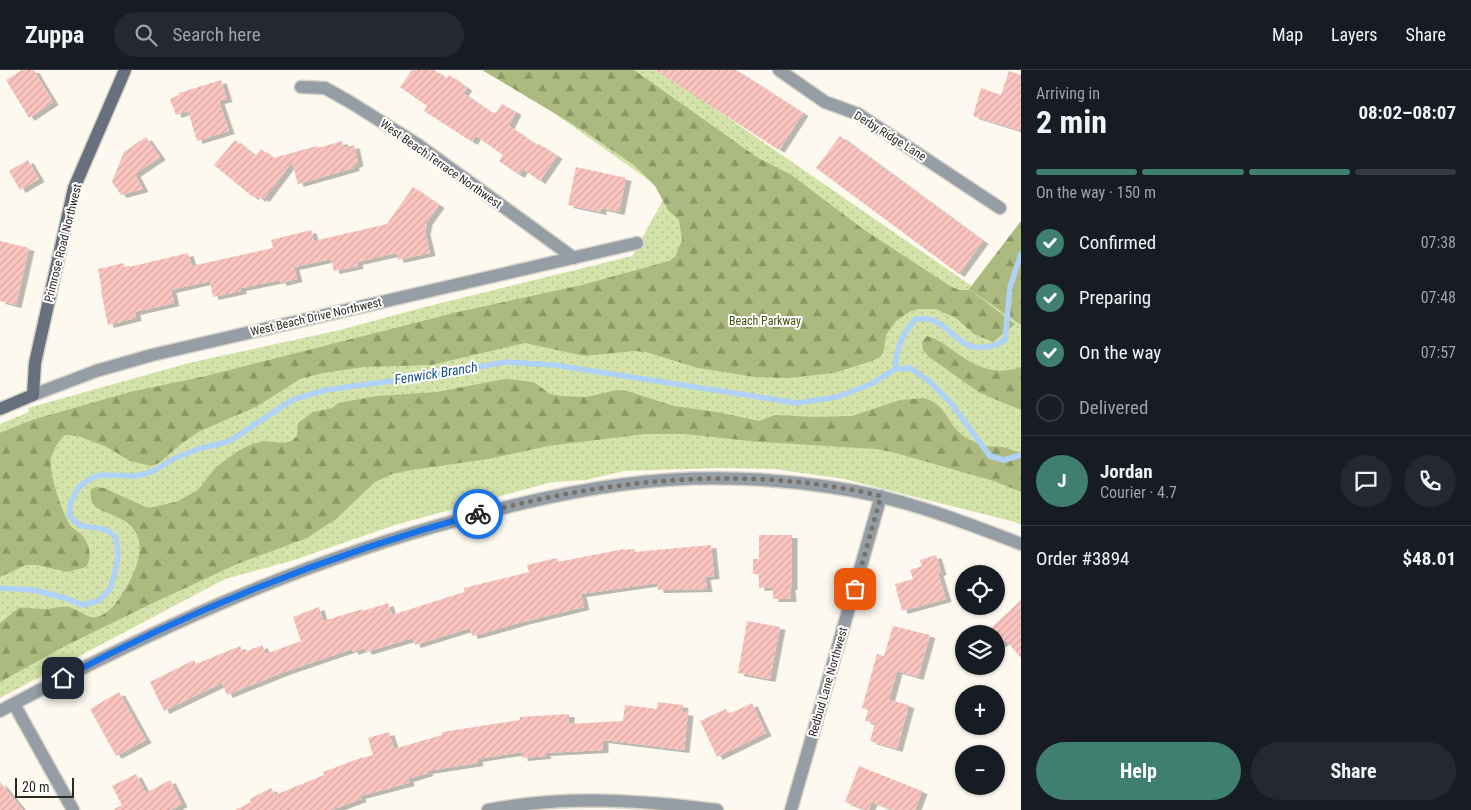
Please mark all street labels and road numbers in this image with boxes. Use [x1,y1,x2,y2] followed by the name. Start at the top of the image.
[852,108,929,164] street label: Derby Ridge Lane
[377,117,505,212] street label: West Beach Terrace Northwest
[42,182,85,304] street label: Primrose Road Northwest
[249,295,383,339] street label: West Beach Drive Northwest
[806,625,850,738] street label: Redbud Lane Northwest

